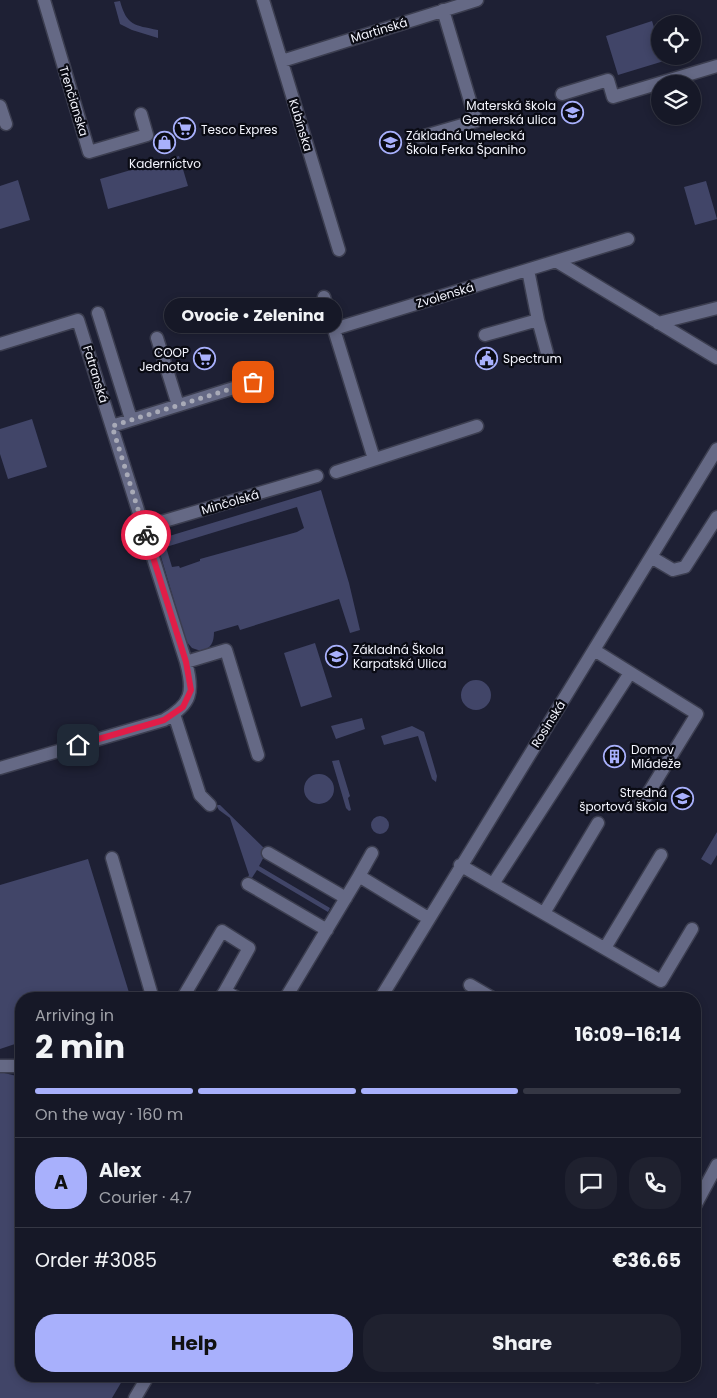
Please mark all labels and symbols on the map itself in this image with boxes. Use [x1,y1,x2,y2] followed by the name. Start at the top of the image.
[349,13,409,47] street label: Martinská
[55,64,93,138] street label: Trenčianska
[285,97,317,153] street label: Kubínska
[462,97,556,128] place label: Materská škola Gemerská ulica
[560,100,584,124] school or university icon: Materská škola Gemerská ulica
[173,117,197,141] supermarket icon: Tesco Expres
[201,121,278,138] place label: Tesco Expres
[406,127,526,158] place label: Základná Umelecká Škola Ferka Španiho
[153,130,177,154] shop icon: Kaderníctvo
[378,130,402,154] school or university icon: Základná Umelecká Škola Ferka Španiho
[129,155,201,172] place label: Kaderníctvo
[414,278,476,312] street label: Zvolenská
[164,297,342,332] callout: Ovocie • Zelenina
[79,343,113,405] street label: Fatranská
[139,344,189,375] place label: COOP Jednota
[475,346,499,370] public building icon: Spectrum
[193,347,217,371] supermarket icon: COOP Jednota
[503,350,562,367] place label: Spectrum
[232,361,274,403] pin
[199,486,261,518] street label: Minčolská
[121,510,171,560] courier
[353,641,447,672] place label: Základná Škola Karpatská Ulica
[325,644,349,668] school or university icon: Základná Škola Karpatská Ulica
[527,697,569,751] street label: Rosinská
[57,724,99,766] pin
[631,741,681,772] place label: Domov Mládeže
[603,744,627,768] building icon: Domov Mládeže
[579,784,667,815] place label: Stredná športová škola
[671,787,695,811] school or university icon: Stredná športová škola

